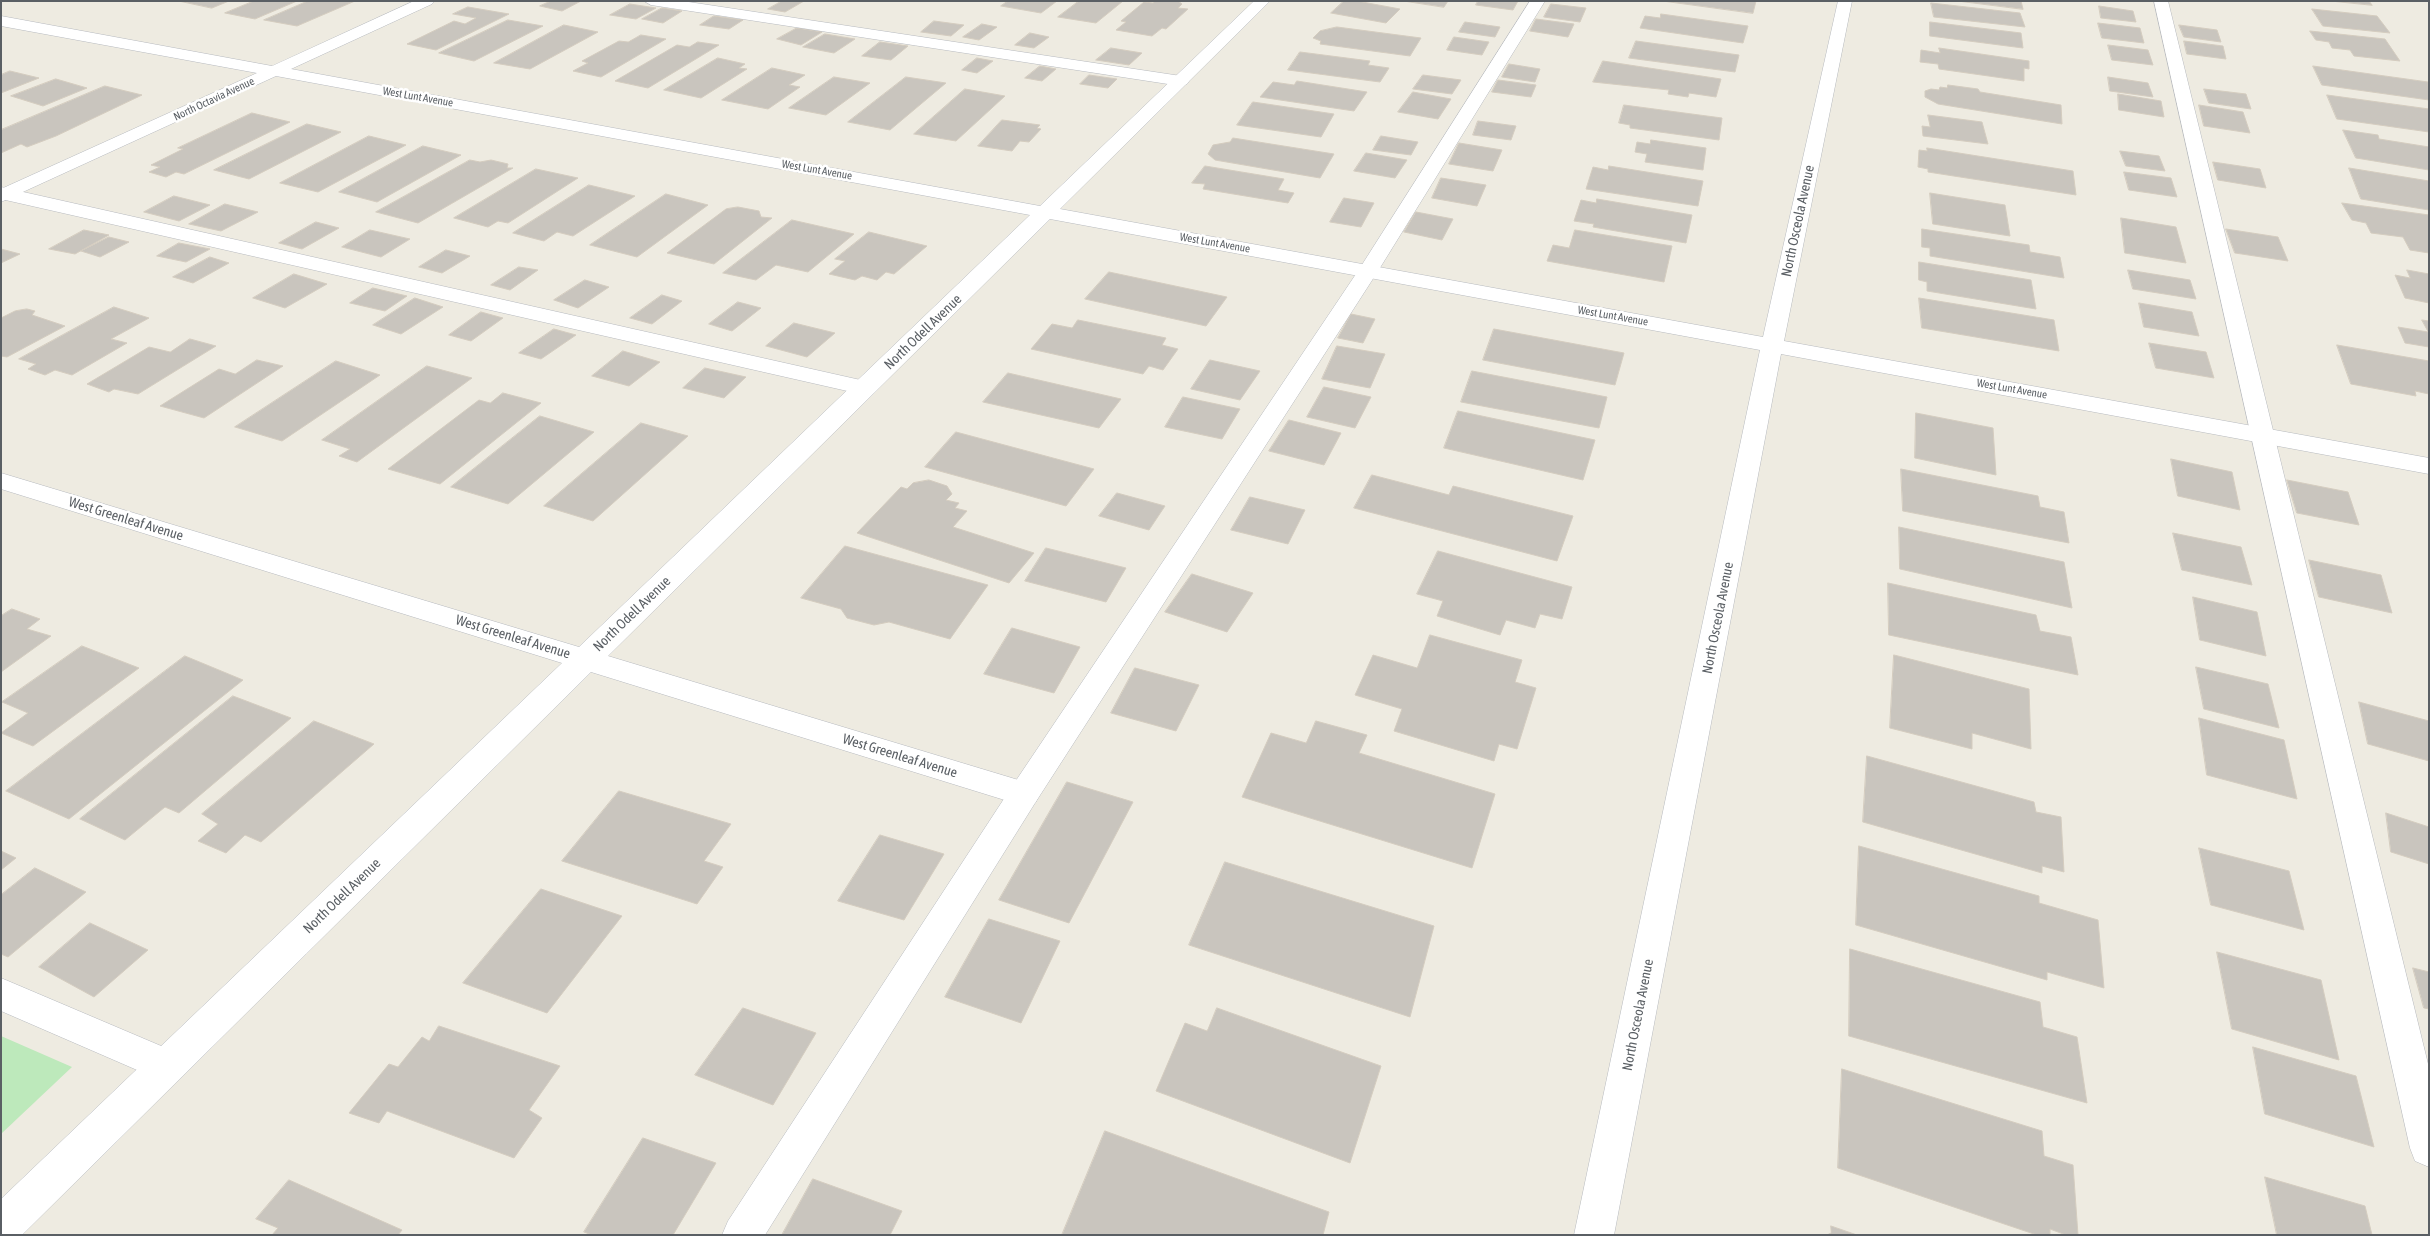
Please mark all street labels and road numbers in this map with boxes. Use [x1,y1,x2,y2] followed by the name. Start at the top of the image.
[171,74,257,124] street label: North Octavia Avenue
[382,84,454,110] street label: West Lunt Avenue
[781,157,853,183] street label: West Lunt Avenue
[1778,164,1818,278] street label: North Osceola Avenue
[1179,230,1251,256] street label: West Lunt Avenue
[881,291,965,373] street label: North Odell Avenue
[1577,303,1649,329] street label: West Lunt Avenue
[1976,376,2048,402] street label: West Lunt Avenue
[67,494,185,544] street label: West Greenleaf Avenue
[1699,561,1737,675] street label: North Osceola Avenue
[590,573,674,655] street label: North Odell Avenue
[454,612,572,662] street label: West Greenleaf Avenue
[841,731,959,781] street label: West Greenleaf Avenue
[300,855,384,937] street label: North Odell Avenue
[1619,958,1657,1072] street label: North Osceola Avenue

